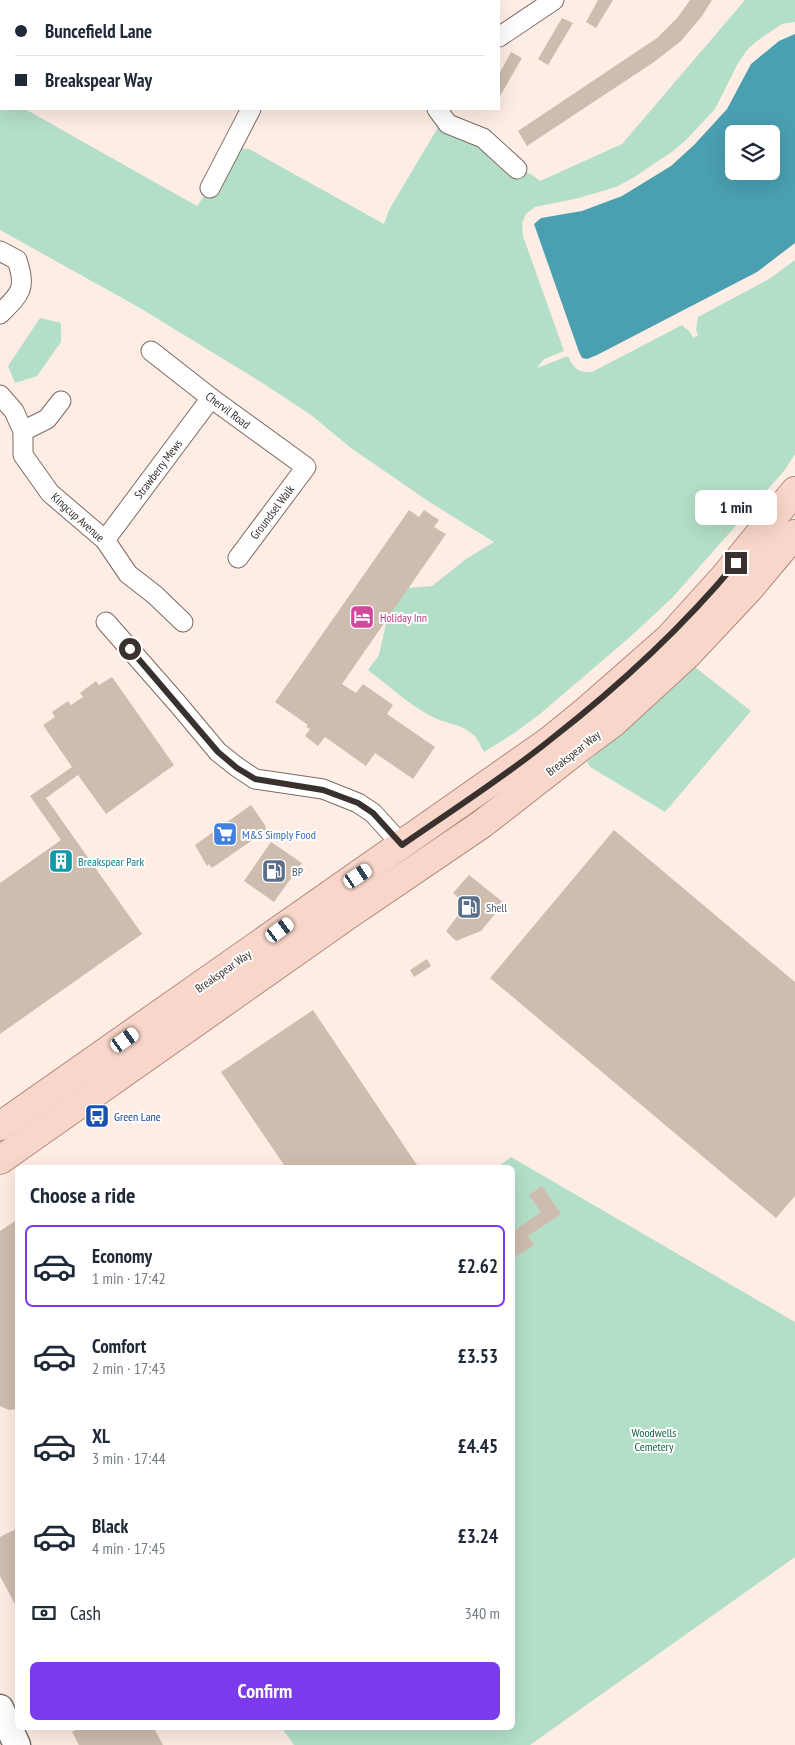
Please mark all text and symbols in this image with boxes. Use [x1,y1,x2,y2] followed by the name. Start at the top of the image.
[45,19,152,43] text: Buncefield Lane
[45,68,152,92] text: Breakspear Way
[725,125,780,180] map controls
[725,125,780,180] button: layers
[203,388,253,432] street label: Chervil Road
[131,436,185,502] street label: Strawberry Mews
[247,482,297,542] street label: Groundsel Walk
[48,489,108,545] street label: Kingcup Avenue
[695,490,777,526] callout: 1 min
[720,497,752,517] text: 1 min
[725,552,747,574] route end
[349,604,375,630] hotel icon: Holiday Inn
[380,610,427,625] place label: Holiday Inn
[119,638,141,660] route start
[543,727,604,779] street label: Breakspear Way
[212,821,238,847] supermarket icon: M&S Simply Food
[242,827,316,842] place label: M&S Simply Food
[48,848,74,874] building icon: Breakspear Park
[78,854,144,869] place label: Breakspear Park
[261,858,287,884] fuel station icon: BP
[341,861,374,891] car
[292,864,304,879] place label: BP
[456,894,482,920] fuel station icon: Shell
[486,900,507,915] place label: Shell
[263,915,296,945] car
[192,946,254,996] street label: Breakspear Way
[108,1025,141,1055] car
[84,1103,110,1129] bus stop icon: Green Lane
[114,1109,161,1124] place label: Green Lane
[30,1181,135,1209] text: Choose a ride
[32,1244,77,1289] icon: car
[92,1244,152,1268] text: Economy
[458,1254,498,1278] text: £2.62
[92,1268,166,1288] text: 1 min · 17:42
[32,1334,77,1379] icon: car
[92,1334,146,1358] text: Comfort
[458,1344,498,1368] text: £3.53
[92,1358,166,1378] text: 2 min · 17:43
[32,1424,77,1469] icon: car
[92,1424,110,1448] text: XL
[632,1425,676,1454] park label: Woodwells Cemetery
[458,1434,498,1458] text: £4.45
[92,1448,166,1468] text: 3 min · 17:44
[32,1514,77,1559] icon: car
[92,1514,128,1538] text: Black
[458,1524,498,1548] text: £3.24
[92,1538,166,1558] text: 4 min · 17:45
[30,1599,58,1627] icon: cash
[70,1601,101,1625] text: Cash
[465,1603,500,1623] text: 340 m
[30,1662,500,1720] button: Confirm

